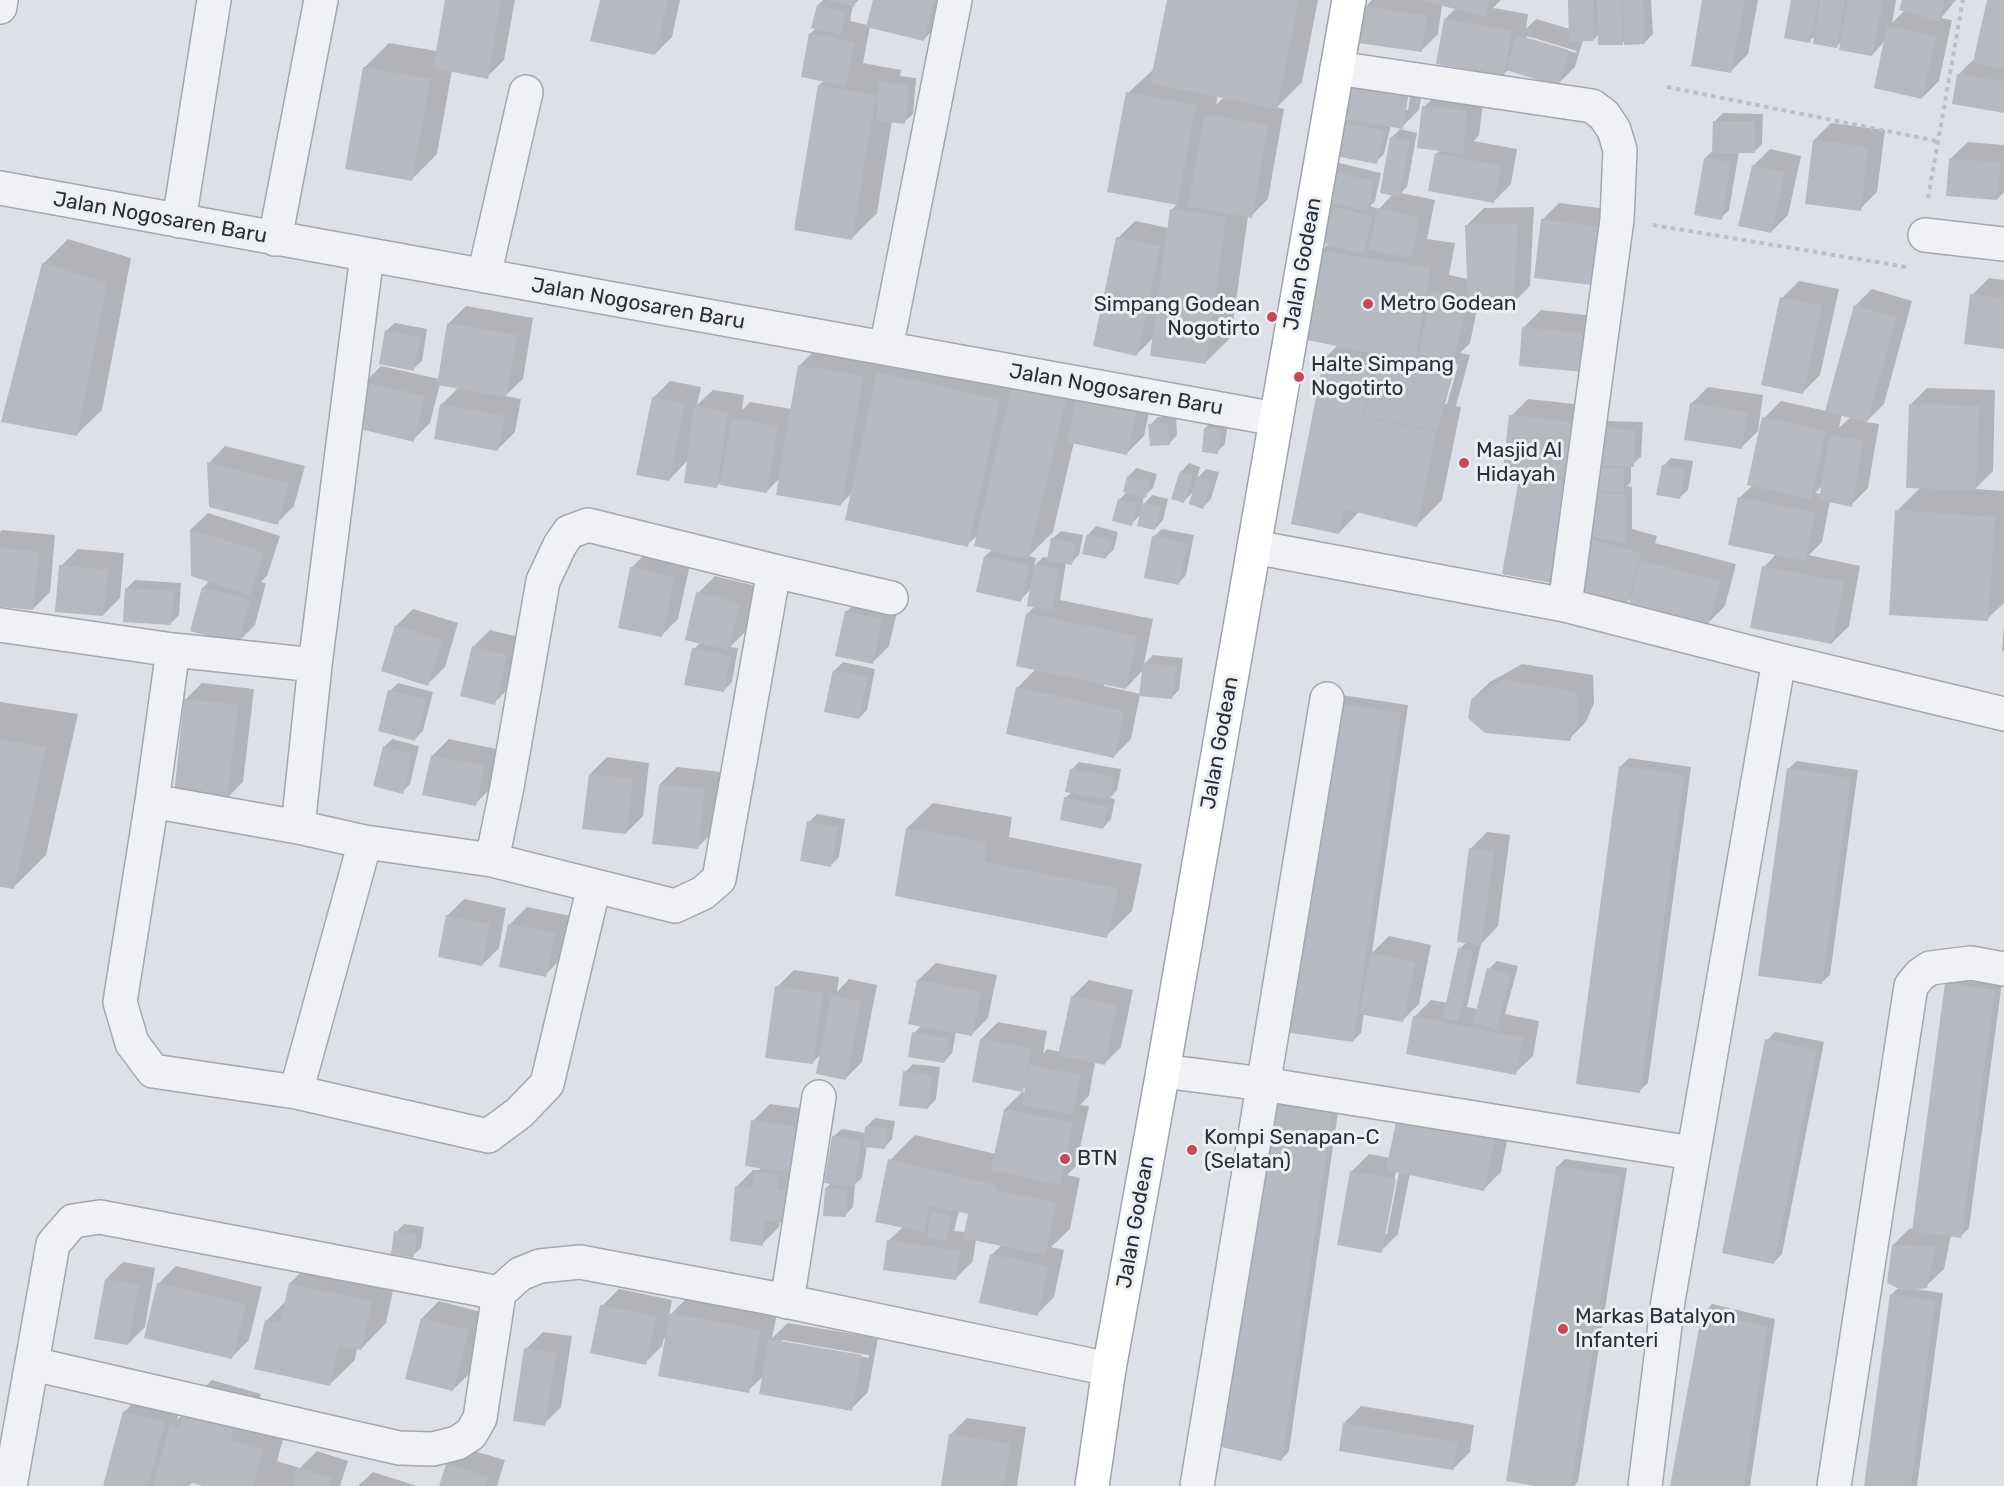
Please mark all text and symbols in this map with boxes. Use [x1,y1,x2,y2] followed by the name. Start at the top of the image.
[51,187,269,249] street label: Jalan Nogosaren Baru
[1279,196,1327,332] street label: Jalan Godean
[529,273,747,335] street label: Jalan Nogosaren Baru
[1380,291,1516,317] place label: Metro Godean
[1094,292,1260,342] place label: Simpang Godean Nogotirto
[1361,297,1375,311] marker: Metro Godean
[1265,310,1279,324] marker: Simpang Godean Nogotirto
[1311,352,1454,402] place label: Halte Simpang Nogotirto
[1007,359,1225,421] street label: Jalan Nogosaren Baru
[1292,370,1306,384] marker: Halte Simpang Nogotirto
[1476,438,1562,488] place label: Masjid Al Hidayah
[1457,456,1471,470] marker: Masjid Al Hidayah
[1196,675,1244,811] street label: Jalan Godean
[1204,1125,1380,1175] place label: Kompi Senapan-C (Selatan)
[1185,1143,1199,1157] marker: Kompi Senapan-C (Selatan)
[1077,1146,1118,1172] place label: BTN
[1058,1152,1072,1166] marker: BTN
[1112,1154,1160,1290] street label: Jalan Godean
[1575,1304,1736,1354] place label: Markas Batalyon Infanteri
[1556,1322,1570,1336] marker: Markas Batalyon Infanteri

